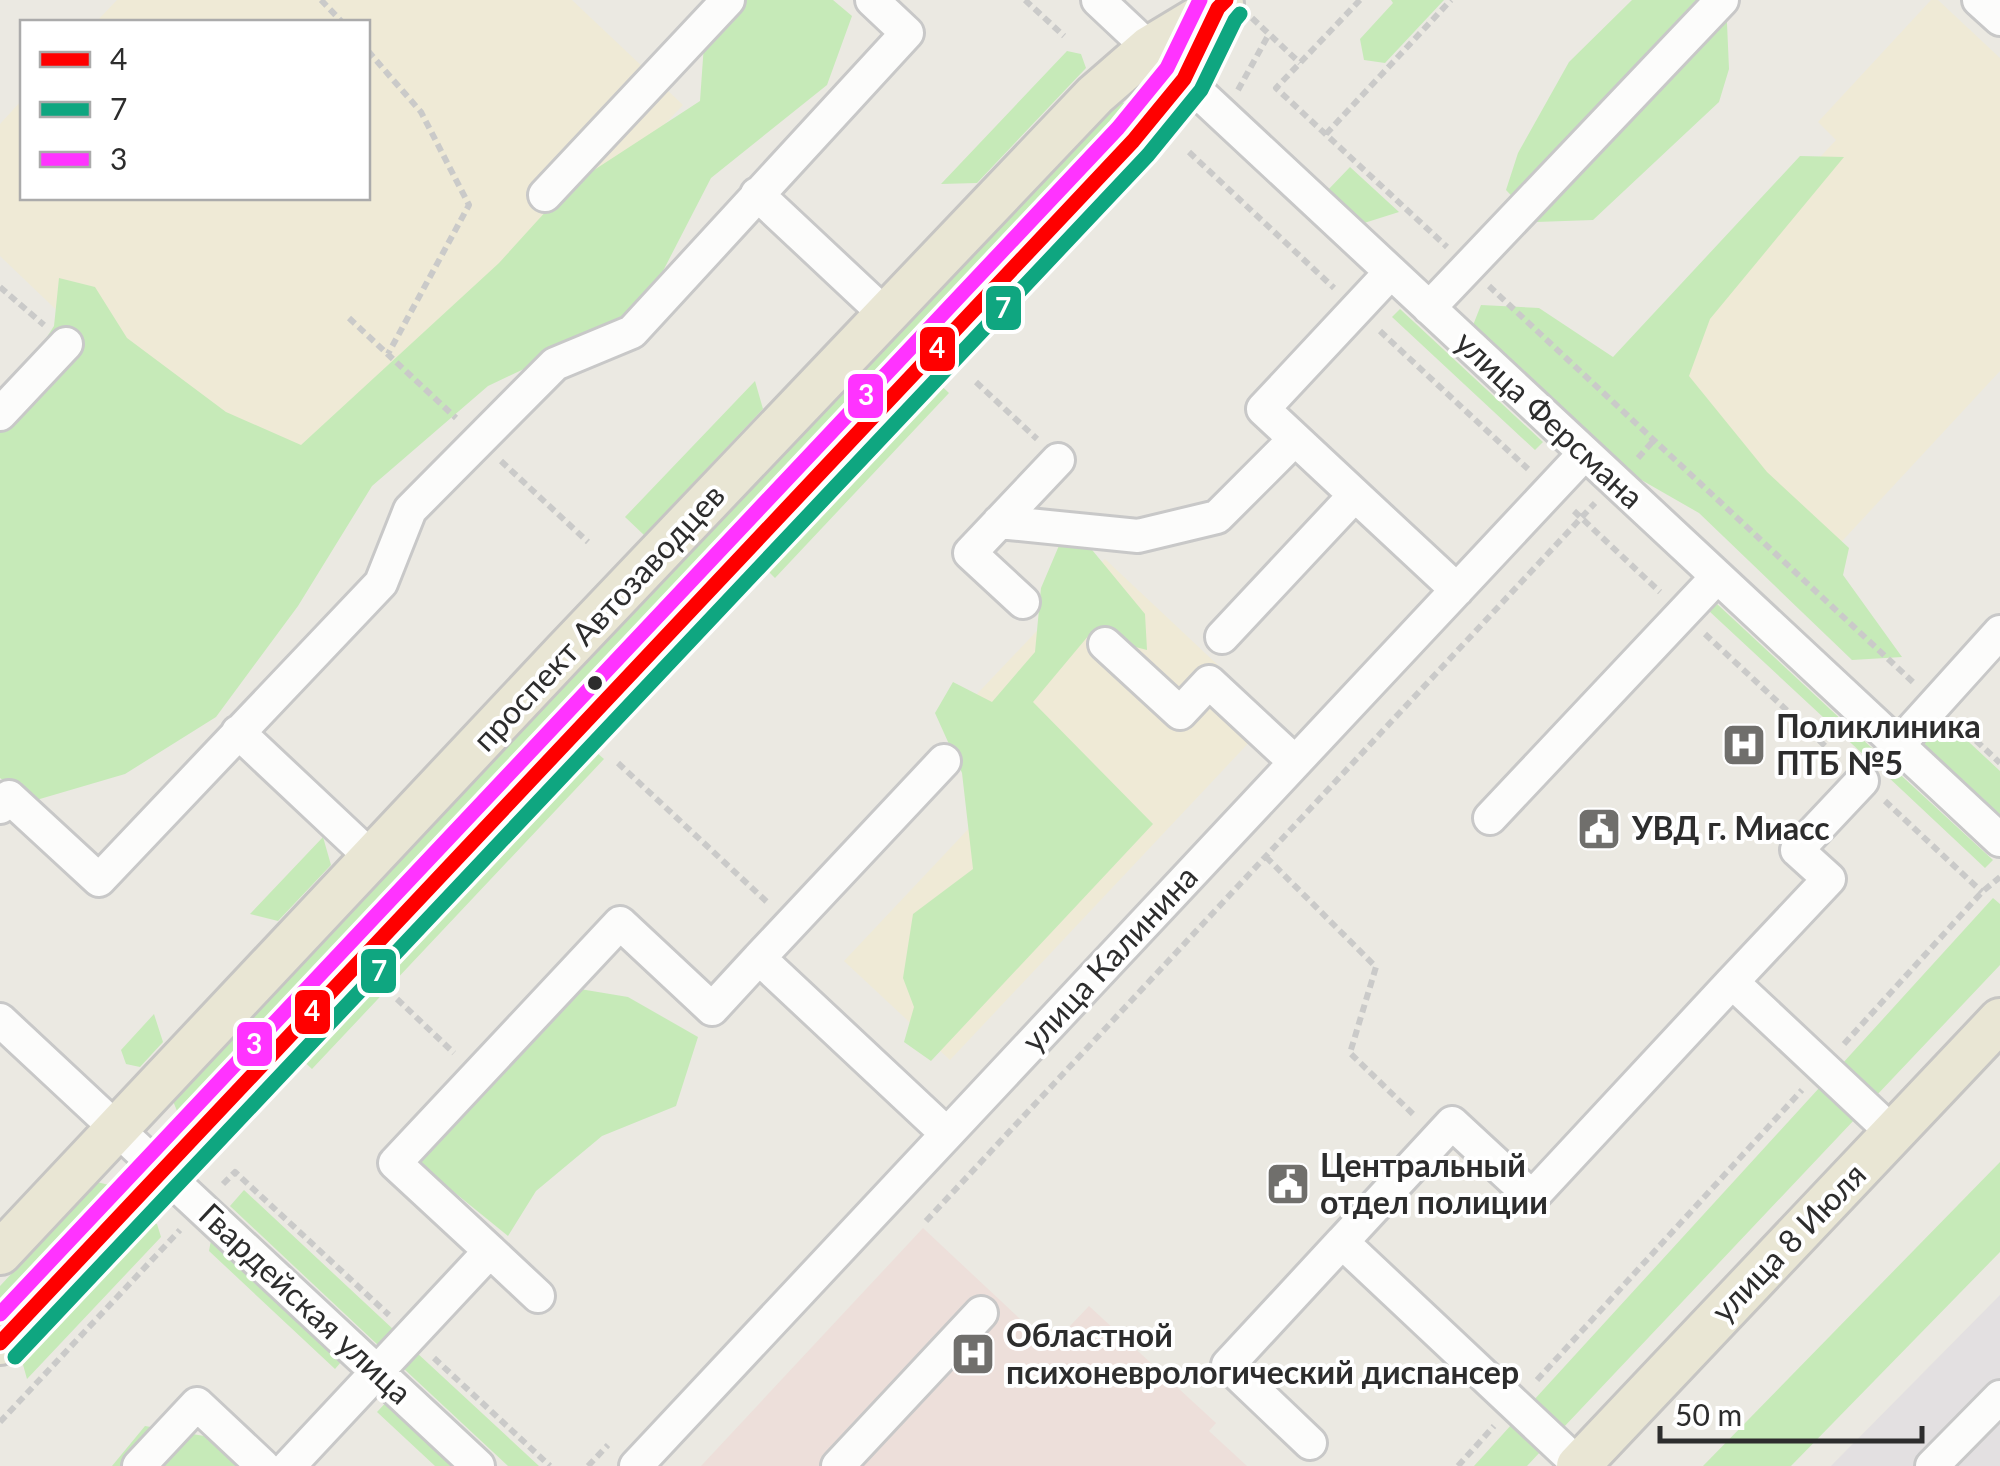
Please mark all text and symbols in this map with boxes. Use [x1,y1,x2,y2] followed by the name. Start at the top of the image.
[20,20,370,200] legend
[110,40,127,76] text: 4
[110,90,127,126] text: 7
[110,140,127,176] text: 3
[984,284,1023,332] line badge: 7
[995,290,1011,324] text: 7
[1448,322,1652,516] street label: улица Ферсмана
[918,325,957,373] line badge: 4
[929,330,945,364] text: 4
[846,372,885,420] line badge: 3
[858,377,874,411] text: 3
[464,475,732,759] street label: проспект Автозаводцев
[585,673,605,693] unlabelled marker
[1776,706,1981,782] place label: Поликлиника ПТБ №5
[1721,722,1767,768] hospital icon: Поликлиника ПТБ №5
[1576,806,1622,852] public building icon: УВД г. Миасс
[1631,808,1830,847] place label: УВД г. Миасс
[1013,857,1205,1059] street label: улица Калинина
[359,947,398,995] line badge: 7
[371,953,387,987] text: 7
[293,988,332,1036] line badge: 4
[304,993,320,1027] text: 4
[235,1020,274,1068] line badge: 3
[246,1026,262,1060] text: 3
[1320,1145,1548,1221] place label: Центральный отдел полиции
[1702,1154,1873,1329] street label: улица 8 Июля
[1265,1161,1311,1207] public building icon: Центральный отдел полиции
[192,1194,420,1411] street label: Гвардейская улица
[1006,1315,1519,1391] place label: Областной психоневрологический диспансер
[950,1331,996,1377] hospital icon: Областной психоневрологический диспансер
[1660,1381,1922,1443] scale bar
[1675,1396,1742,1432] text: 50 m

